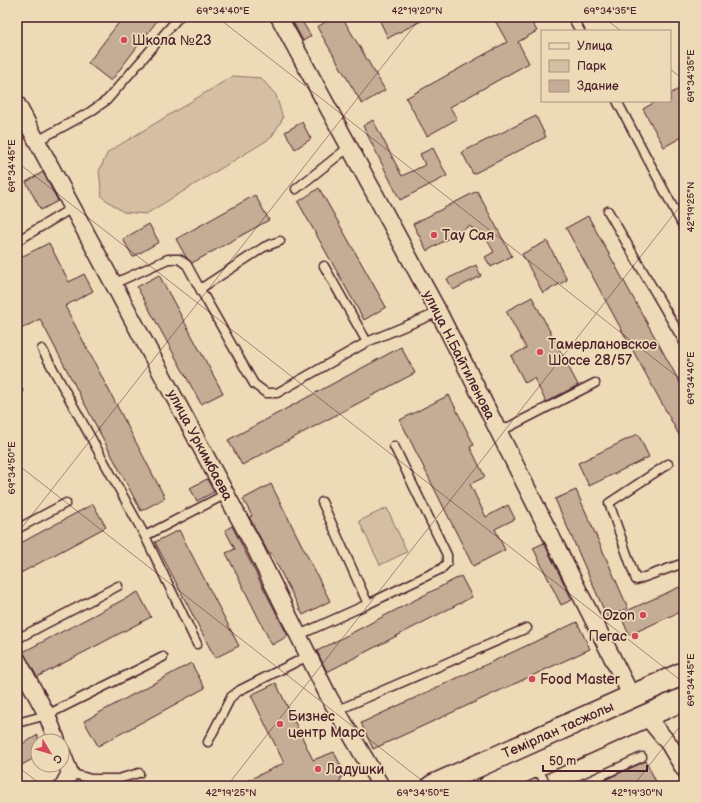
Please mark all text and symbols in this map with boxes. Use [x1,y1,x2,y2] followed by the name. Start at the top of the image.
[196,5,250,17] text: 69°34'40"E
[391,5,443,17] text: 42°19'20"N
[583,5,637,17] text: 69°34'35"E
[541,30,671,102] legend
[132,32,212,49] place label: Школа №23
[119,35,129,45] marker: Школа №23
[577,39,613,54] text: Улица
[685,49,697,103] text: 69°34'35"E
[577,59,607,74] text: Парк
[577,79,619,94] text: Здание
[6,139,18,193] text: 69°34'45"E
[685,181,697,233] text: 42°19'25"N
[442,227,494,244] place label: Тау Сая
[429,230,439,240] marker: Тау Сая
[419,288,499,423] street label: улица Н.Байтиленова
[548,336,657,369] place label: Тамерлановское Шоссе 28/57
[535,347,545,357] marker: Тамерлановское Шоссе 28/57
[685,351,697,405] text: 69°34'40"E
[164,387,237,504] street label: улица Уркимбаева
[6,441,18,494] text: 69°34'50"E
[602,607,635,624] place label: Ozon
[638,610,648,620] marker: Ozon
[588,628,627,645] place label: Пегас
[630,631,640,641] marker: Пегас
[685,653,697,707] text: 69°34'45"E
[540,671,621,688] place label: Food Master
[527,674,537,684] marker: Food Master
[500,698,616,762] street label: Темірлан тасжолы
[288,708,365,741] place label: Бизнес центр Марс
[275,719,285,729] marker: Бизнес центр Марс
[30,733,70,773] north arrow
[543,747,647,773] scale bar
[50,752,65,766] text: С
[549,754,576,769] text: 50 m
[325,761,384,778] place label: Ладушки
[313,764,323,774] marker: Ладушки
[205,787,257,799] text: 42°19'25"N
[397,787,450,799] text: 69°34'50"E
[611,787,663,799] text: 42°19'30"N

